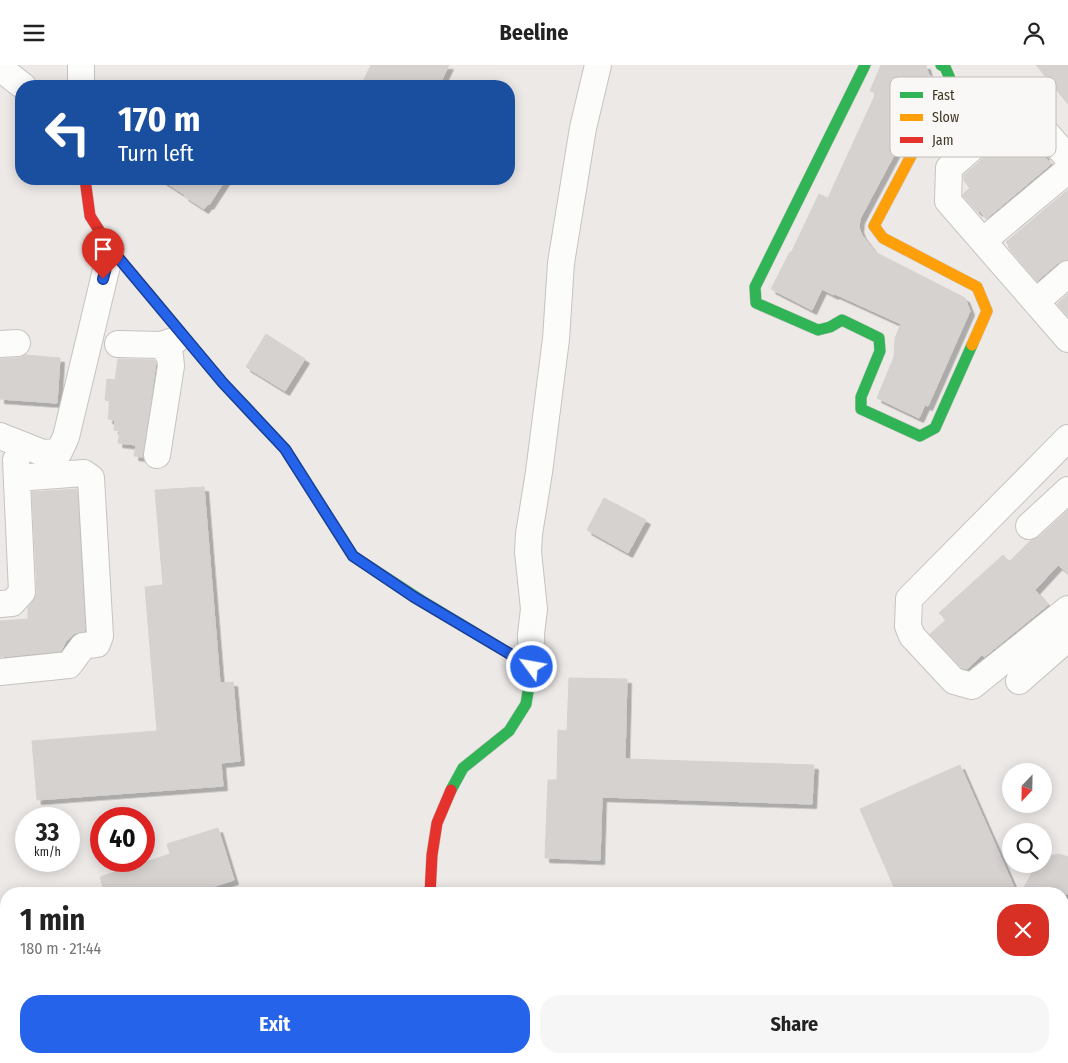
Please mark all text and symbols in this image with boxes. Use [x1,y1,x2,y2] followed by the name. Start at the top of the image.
[20,19,48,47] icon: menu
[500,19,569,46] text: Beeline
[1020,19,1048,47] icon: person
[890,77,1056,157] legend
[932,87,955,104] text: Fast
[118,98,201,140] text: 170 m
[35,100,100,165] icon: left
[932,109,959,126] text: Slow
[932,132,953,149] text: Jam
[118,140,194,167] text: Turn left
[82,228,124,279] pin
[89,235,117,263] icon: arrive
[505,640,557,692] position arrow
[1002,763,1052,813] north arrow
[1002,763,1052,873] map controls
[90,807,155,872] speed limit sign: 40
[36,818,59,848] text: 33
[1002,823,1052,873] button: search
[34,845,61,859] text: km/h
[20,902,85,938] text: 1 min
[997,904,1049,956] button: close
[20,939,101,958] text: 180 m · 21:44
[20,995,530,1053] button: Exit
[540,995,1049,1053] button: Share

